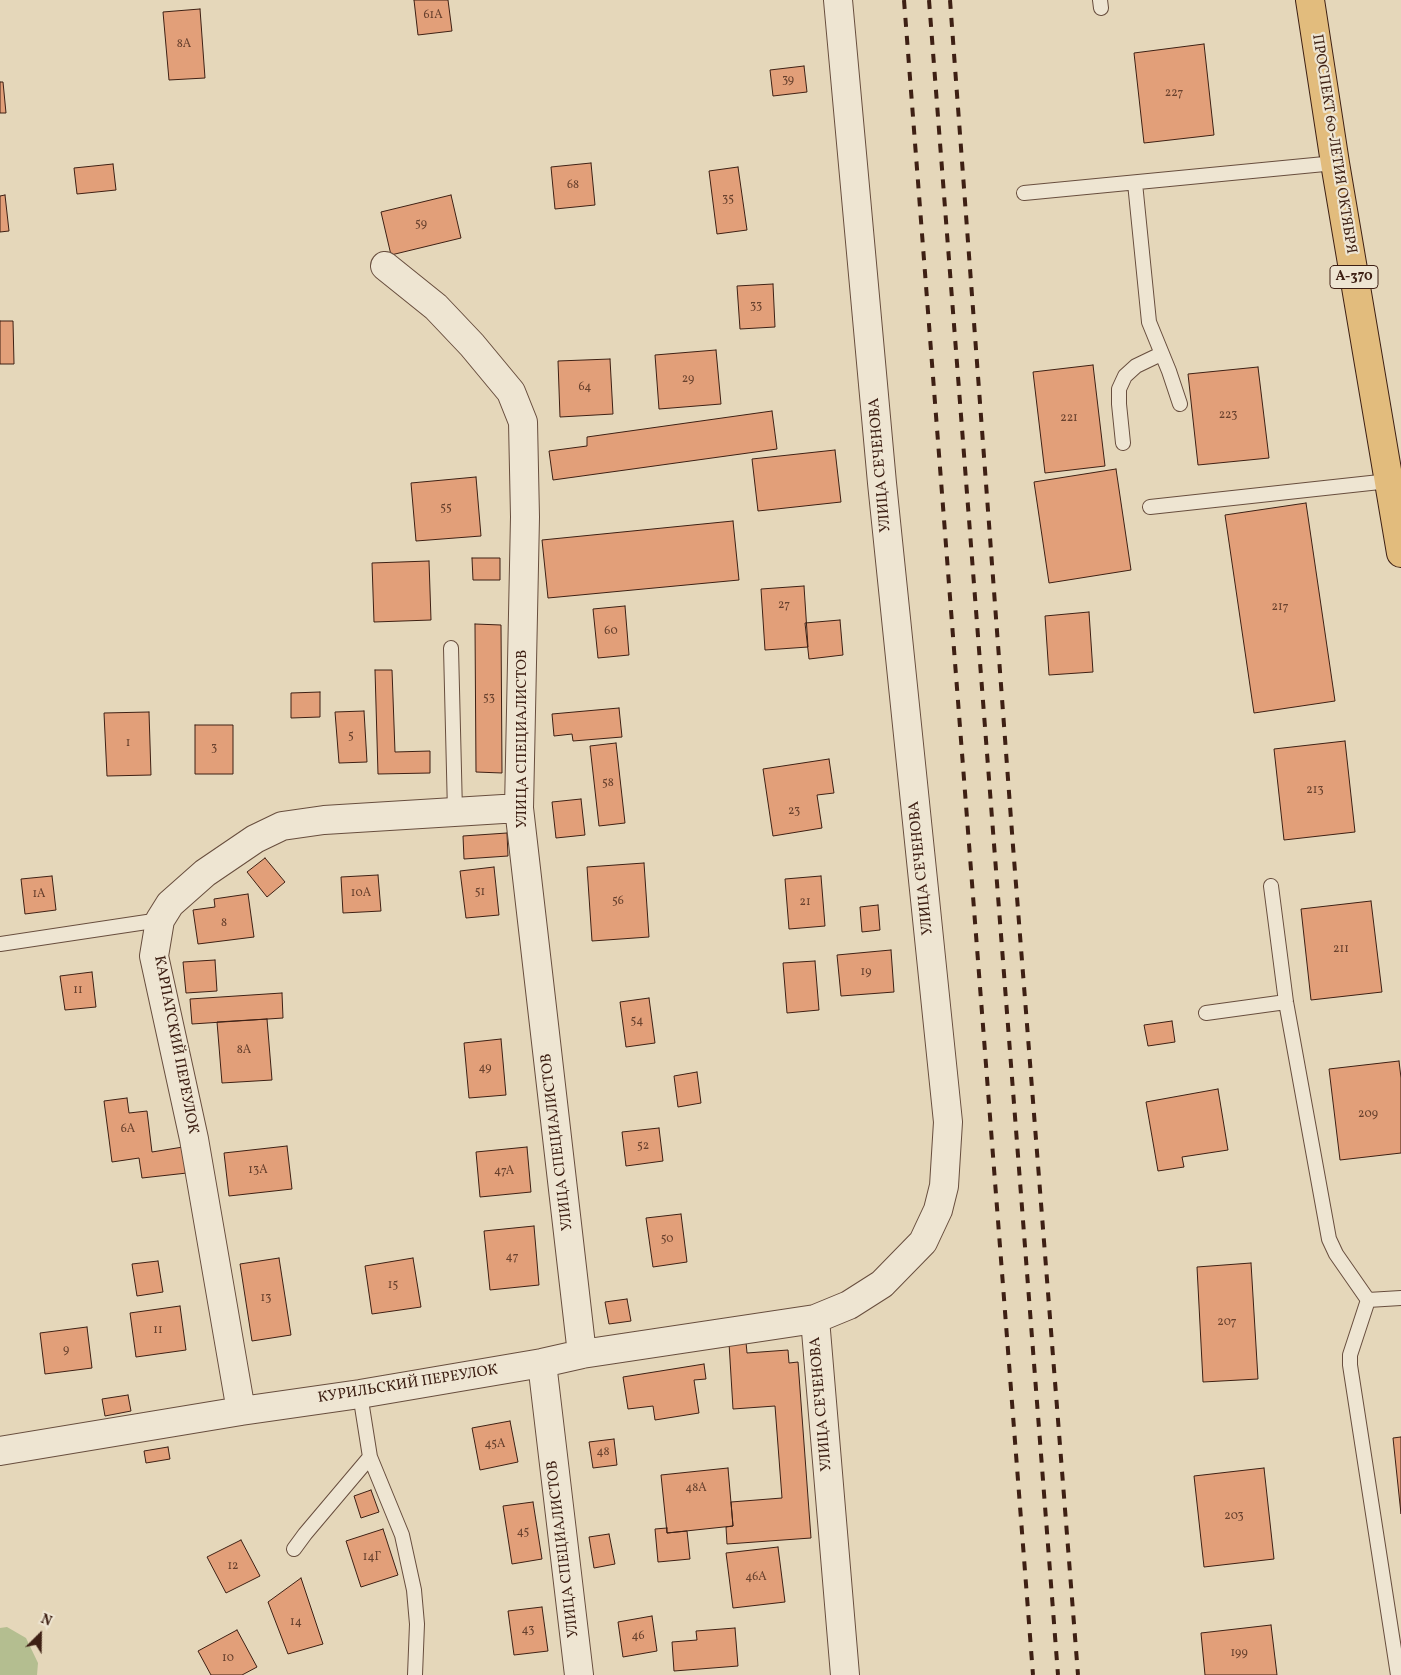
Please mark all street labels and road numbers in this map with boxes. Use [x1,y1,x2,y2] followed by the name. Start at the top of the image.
[1307,33,1359,255] street label: ПРОСПЕКТ 60-ЛЕТИЯ ОКТЯБРЯ
[1330,266,1378,288] road number: А-370
[866,397,896,533] street label: УЛИЦА СЕЧЕНОВА
[514,650,532,828] street label: УЛИЦА СПЕЦИАЛИСТОВ
[906,800,938,936] street label: УЛИЦА СЕЧЕНОВА
[149,954,201,1136] street label: КАРПАТСКИЙ ПЕРЕУЛОК
[538,1052,578,1232] street label: УЛИЦА СПЕЦИАЛИСТОВ
[807,1336,837,1472] street label: УЛИЦА СЕЧЕНОВА
[317,1362,499,1408] street label: КУРИЛЬСКИЙ ПЕРЕУЛОК
[544,1459,584,1639] street label: УЛИЦА СПЕЦИАЛИСТОВ

